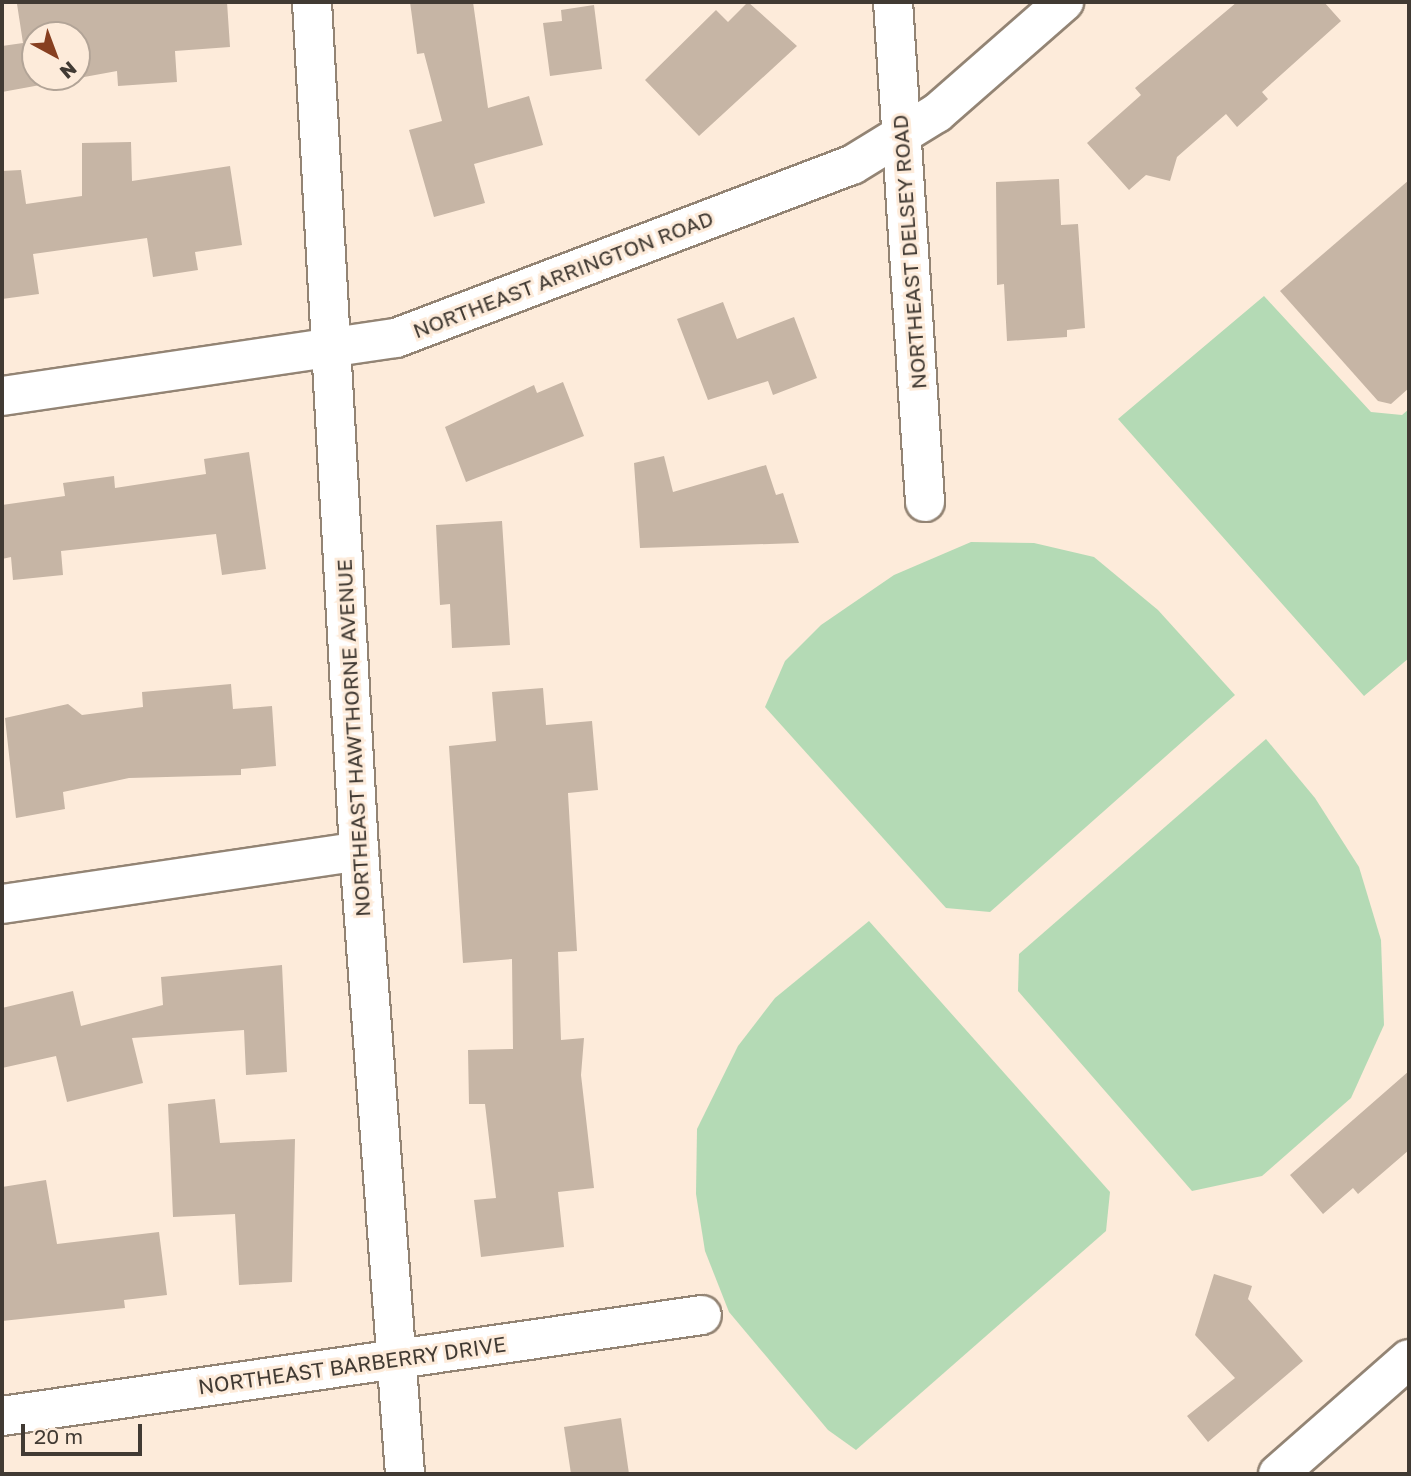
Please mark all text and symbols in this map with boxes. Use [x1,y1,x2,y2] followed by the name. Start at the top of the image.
[21,21,91,91] north arrow
[56,57,82,84] text: N
[887,114,931,390] street label: NORTHEAST DELSEY ROAD
[409,205,717,343] street label: NORTHEAST ARRINGTON ROAD
[331,558,375,918] street label: NORTHEAST HAWTHORNE AVENUE
[196,1331,508,1399] street label: NORTHEAST BARBERRY DRIVE
[24,1410,145,1454] scale bar
[34,1423,83,1449] text: 20 m

